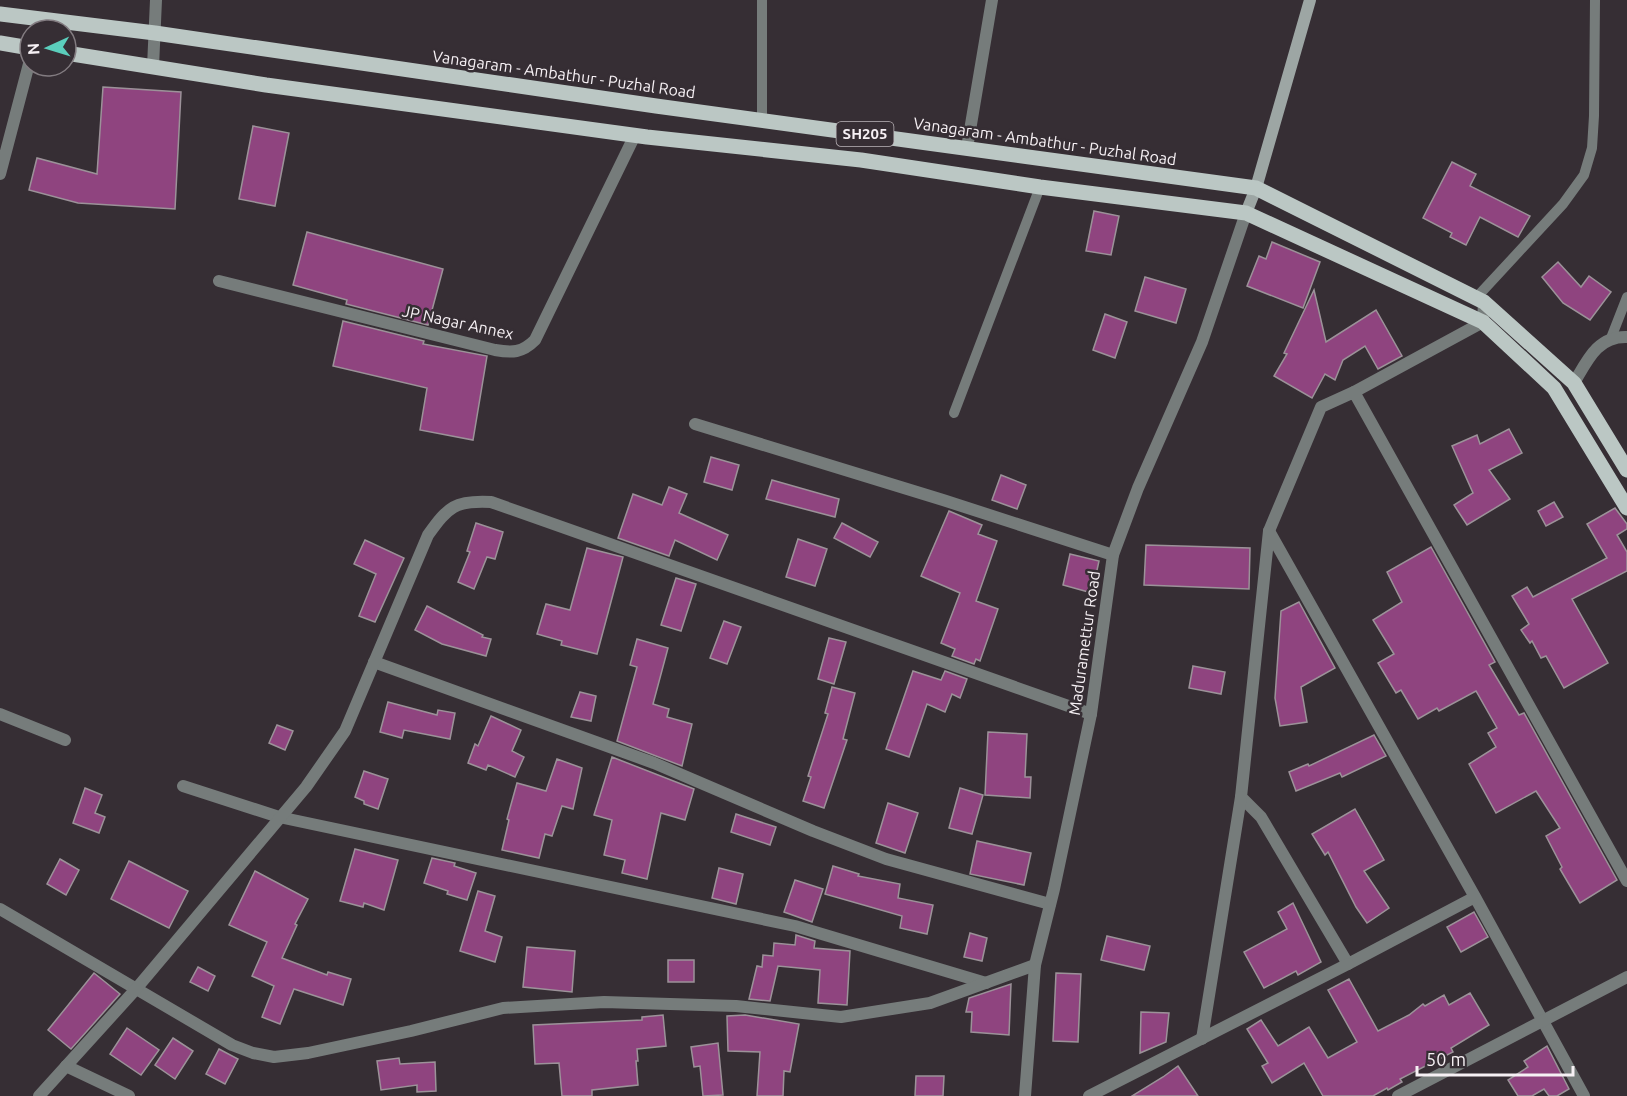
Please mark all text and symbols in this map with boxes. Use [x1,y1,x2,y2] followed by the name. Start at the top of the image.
[18,18,78,78] north arrow
[24,42,42,56] text: N
[431,47,697,101] street label: Vanagaram - Ambathur - Puzhal Road
[912,114,1178,168] street label: Vanagaram - Ambathur - Puzhal Road
[836,122,894,146] road number: SH205
[401,301,515,343] street label: JP Nagar Annex
[1065,570,1103,716] street label: Maduramettur Road
[1417,1039,1573,1077] scale bar
[1426,1049,1466,1069] text: 50 m

